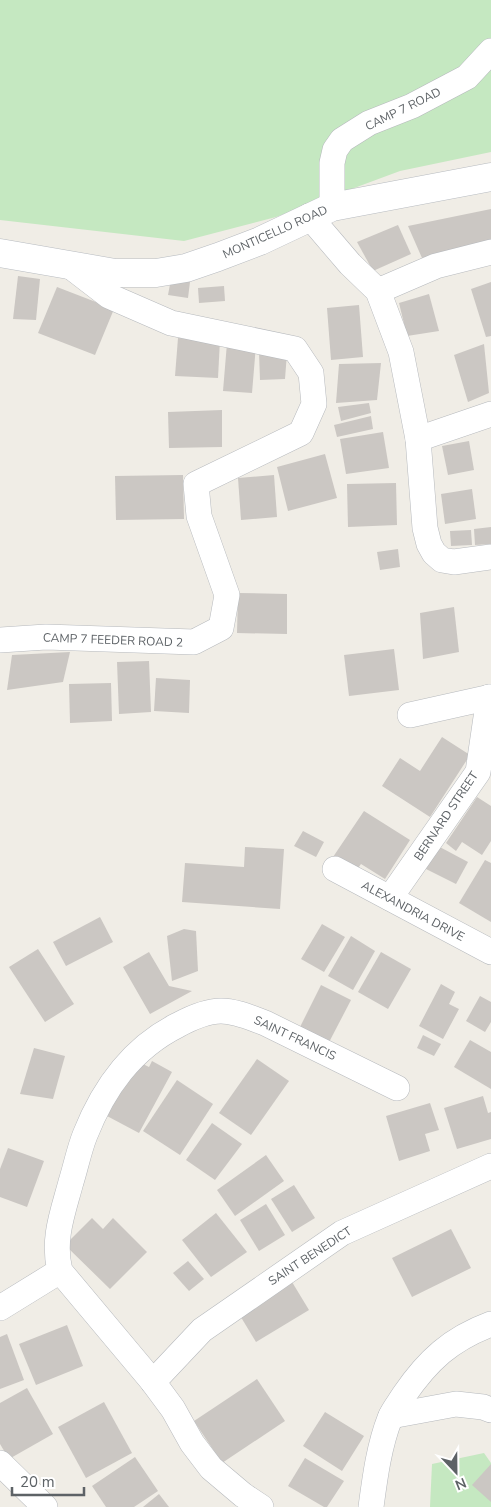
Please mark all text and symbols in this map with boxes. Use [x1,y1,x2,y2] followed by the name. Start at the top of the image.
[362,84,444,134] street label: CAMP 7 ROAD
[220,202,330,262] street label: MONTICELLO ROAD
[43,630,183,650] street label: CAMP 7 FEEDER ROAD 2
[410,768,482,864] street label: BERNARD STREET
[359,877,467,945] street label: ALEXANDRIA DRIVE
[251,1012,339,1064] street label: SAINT FRANCIS
[265,1223,355,1289] street label: SAINT BENEDICT
[431,1447,481,1497] north arrow
[12,1464,85,1496] scale bar
[20,1472,55,1492] text: 20 m
[452,1473,469,1494] text: N

